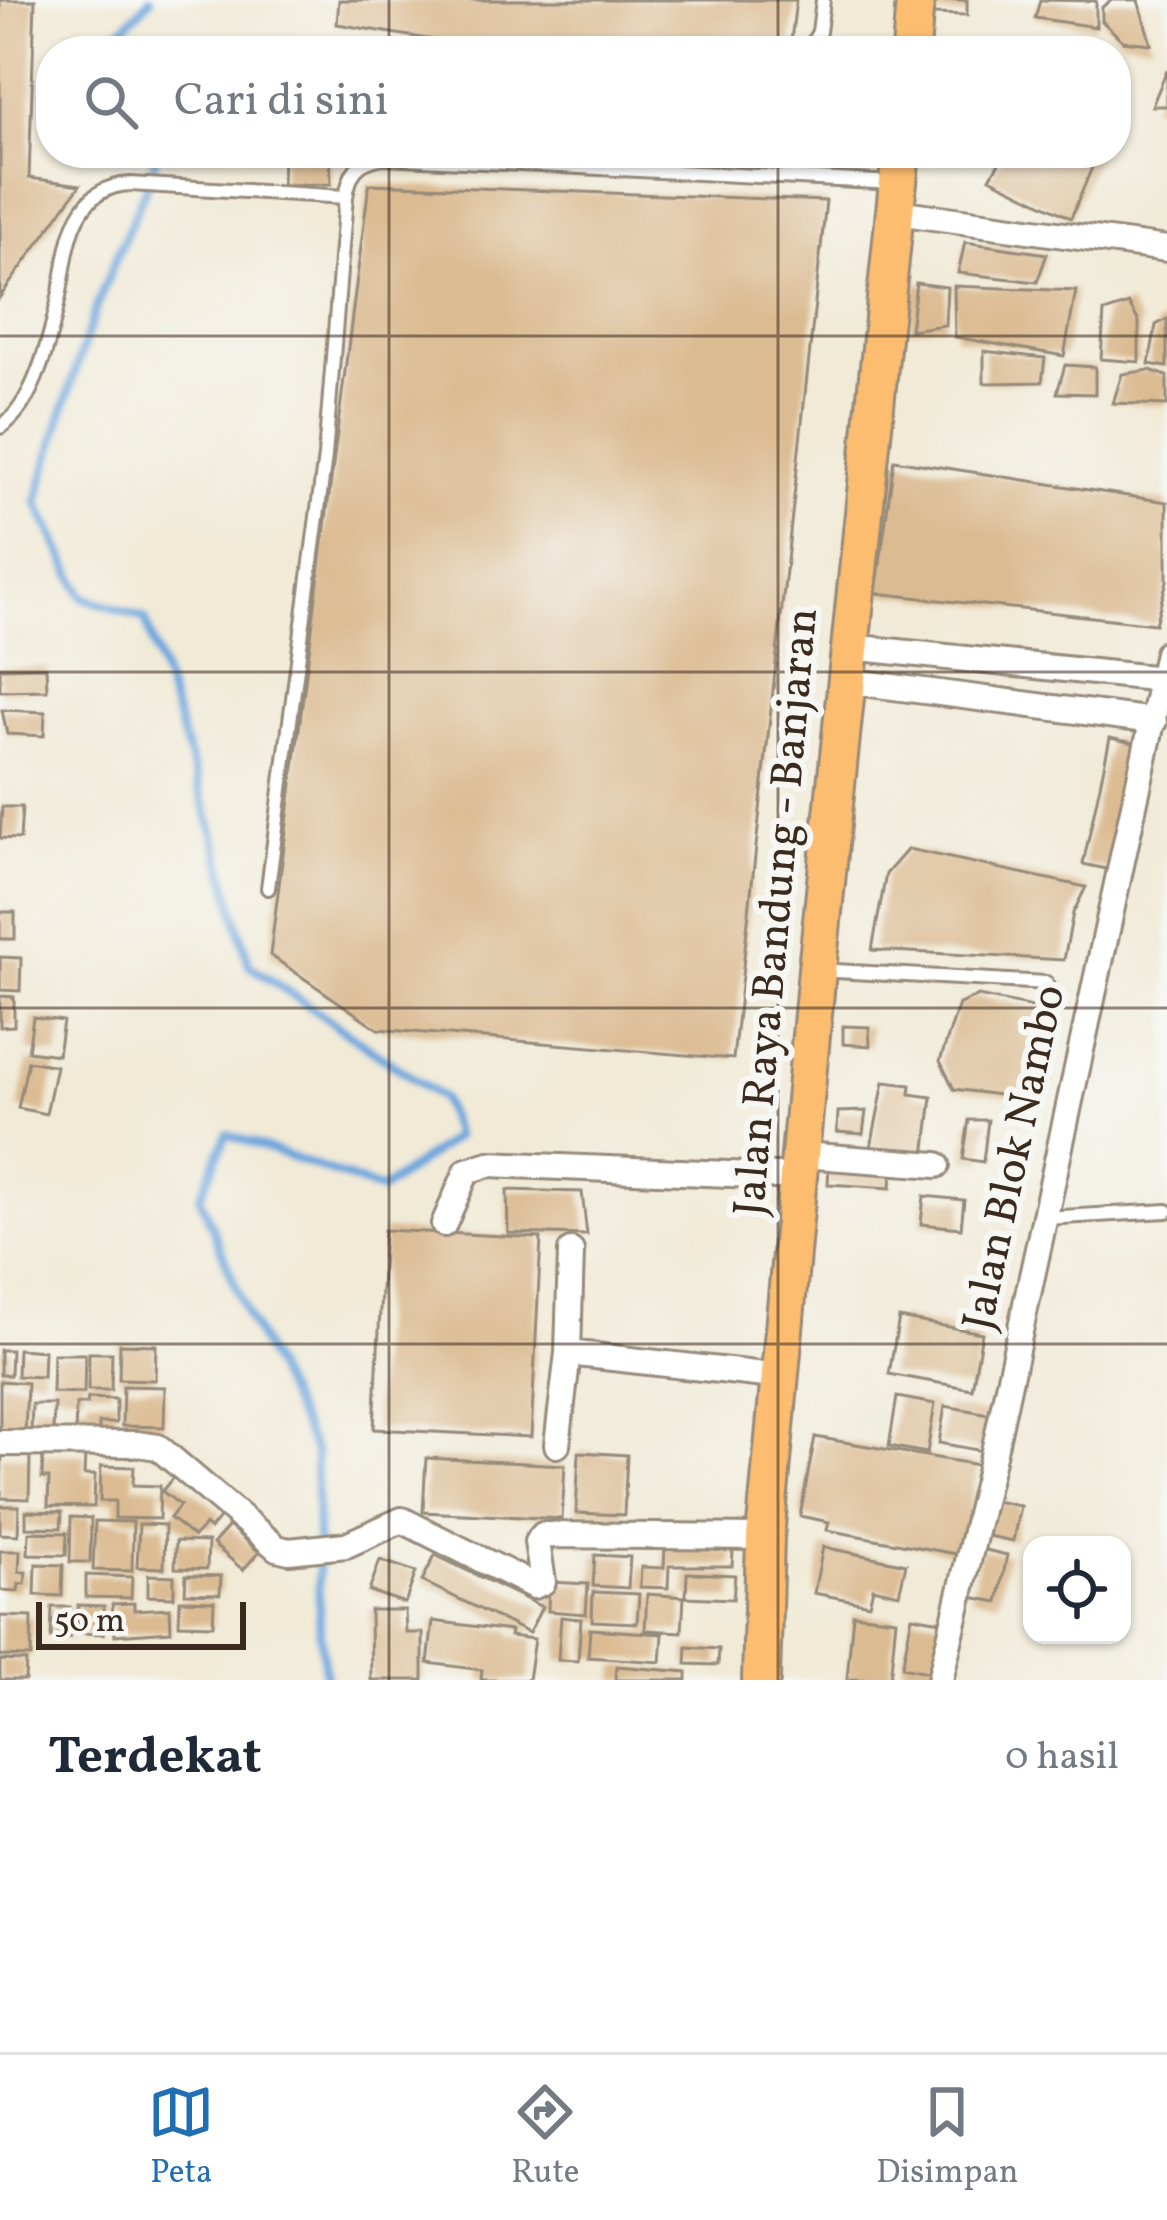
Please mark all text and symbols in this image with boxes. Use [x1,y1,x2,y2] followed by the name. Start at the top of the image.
[36,36,1131,168] search box
[78,69,144,135] icon: search
[174,71,388,134] text: Cari di sini
[720,605,836,1219] street label: Jalan Raya Bandung - Banjaran
[949,979,1083,1337] street label: Jalan Blok Nambo
[1023,1536,1131,1644] map controls
[1023,1536,1131,1644] button: locate
[36,1596,246,1649] scale bar
[54,1600,125,1646] text: 50 m
[48,1723,262,1794] text: Terdekat
[1005,1731,1119,1785] text: 0 hasil
[148,2079,214,2197] tab: Peta
[511,2079,579,2197] tab: Rute
[876,2079,1019,2197] tab: Disimpan

